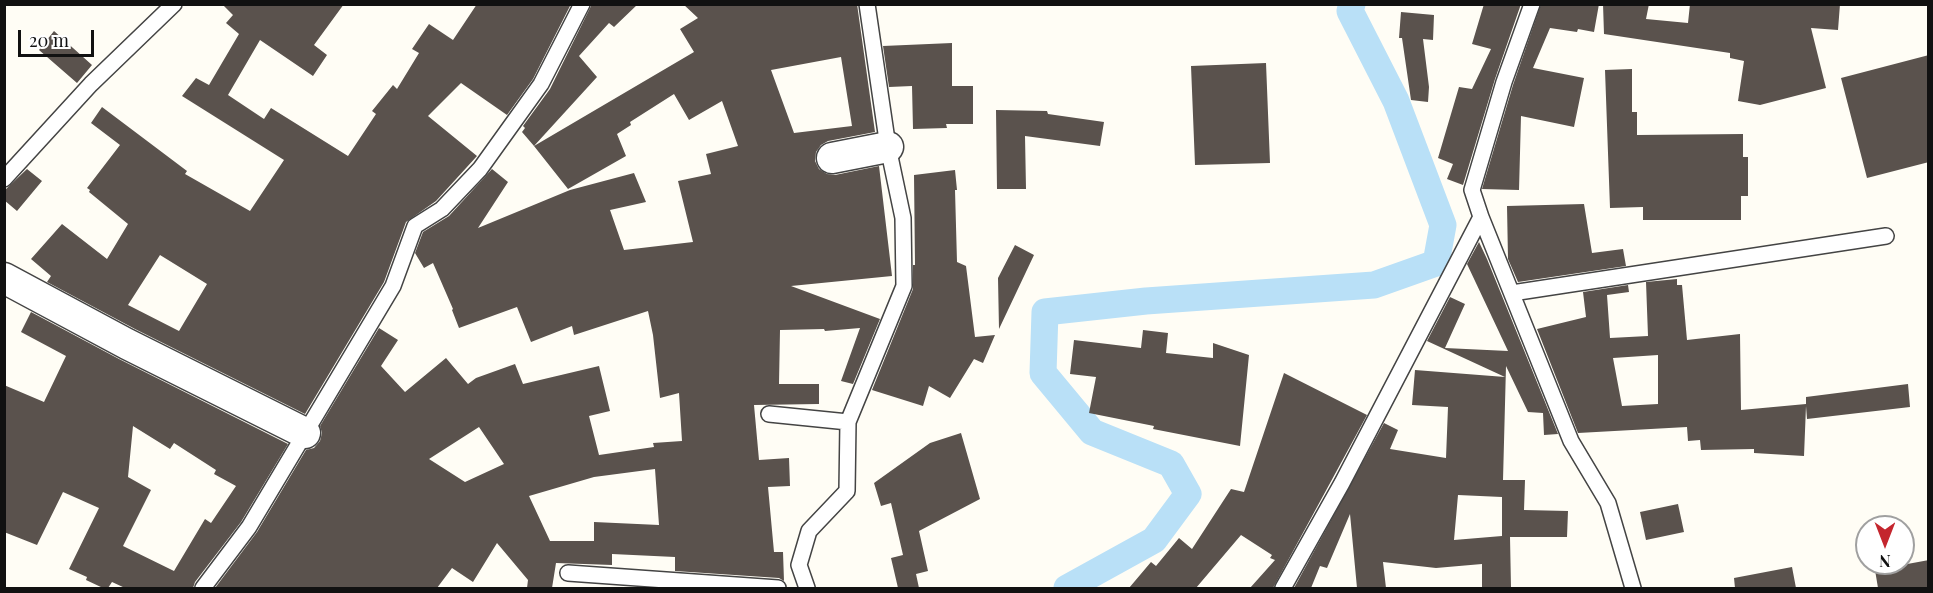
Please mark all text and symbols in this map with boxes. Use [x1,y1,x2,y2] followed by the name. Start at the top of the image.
[21,18,98,56] scale bar
[29,28,69,52] text: 20 m
[1855,515,1915,575] north arrow
[1879,551,1891,572] text: N

